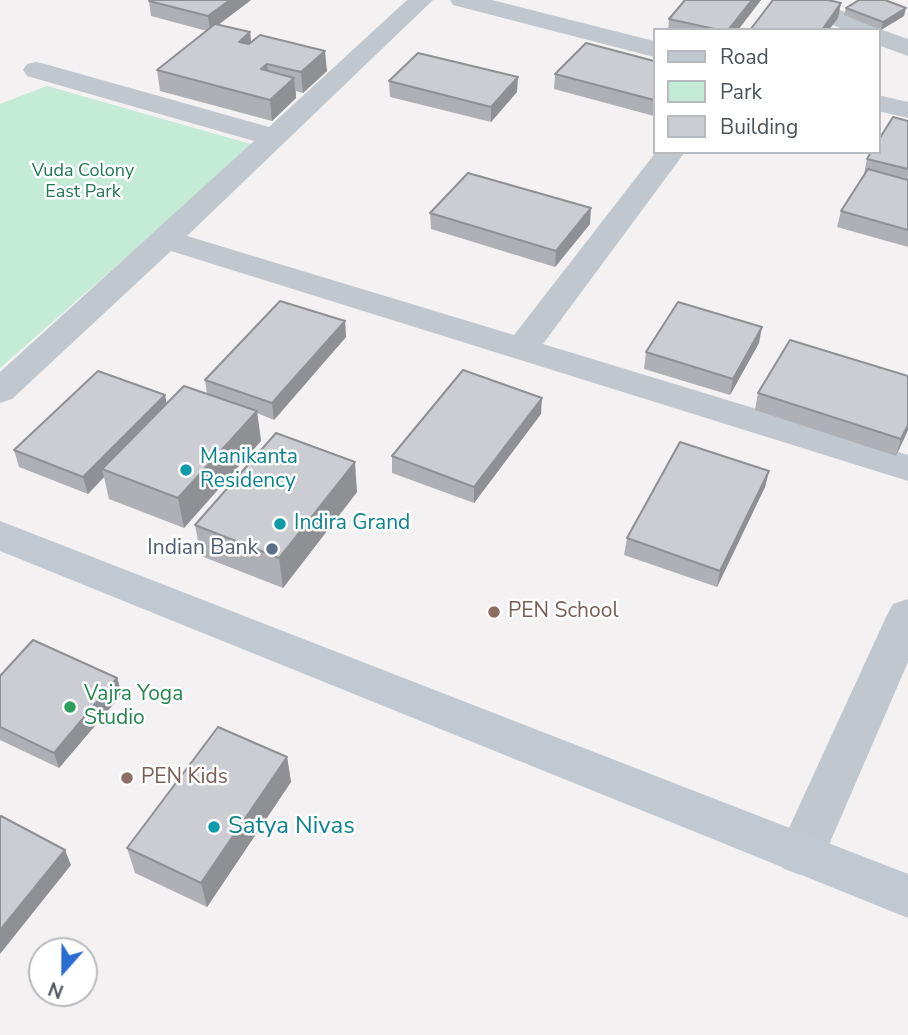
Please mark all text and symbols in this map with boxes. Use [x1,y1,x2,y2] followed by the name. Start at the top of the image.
[652,28,880,154] legend
[720,43,769,71] text: Road
[720,78,762,106] text: Park
[720,113,798,141] text: Building
[32,161,134,204] park label: Vuda Colony East Park
[200,445,298,495] place label: Manikanta Residency
[178,462,194,478] marker: Manikanta Residency
[294,511,410,537] place label: Indira Grand
[272,516,288,532] marker: Indira Grand
[147,536,258,562] place label: Indian Bank
[264,541,280,557] marker: Indian Bank
[508,599,619,625] place label: PEN School
[486,604,502,620] marker: PEN School
[84,682,183,732] place label: Vajra Yoga Studio
[62,699,78,715] marker: Vajra Yoga Studio
[141,765,228,791] place label: PEN Kids
[119,770,135,786] marker: PEN Kids
[228,813,355,841] place label: Satya Nivas
[206,819,222,835] marker: Satya Nivas
[28,937,98,1007] north arrow
[45,975,67,1004] text: N

